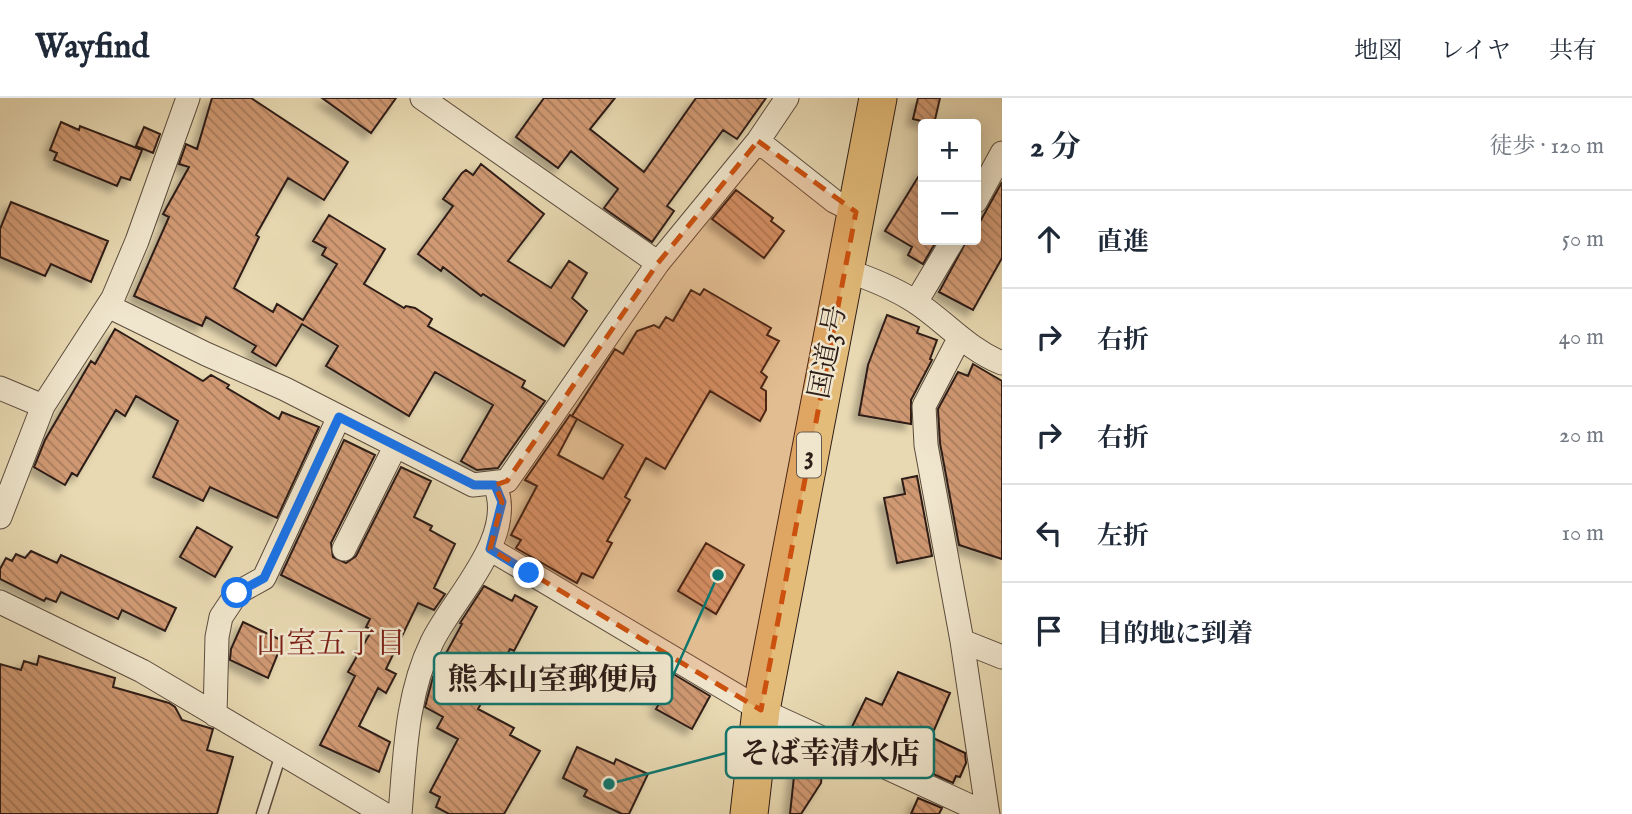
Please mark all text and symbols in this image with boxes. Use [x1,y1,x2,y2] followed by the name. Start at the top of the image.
[35,27,149,69] text: Wayfind
[1354,36,1402,67] text: 地図
[1440,36,1511,67] text: レイヤ
[1549,36,1597,67] text: 共有
[918,119,981,245] map controls
[918,119,981,182] button: +
[1030,129,1081,167] text: 2 分
[1489,132,1604,161] text: 徒歩 · 120 m
[918,182,981,245] button: −
[1030,220,1068,258] icon: ahead
[1562,225,1604,254] text: 50 m
[1097,226,1149,259] text: 直進
[803,302,855,402] street label: 国道3号
[1030,318,1068,356] icon: right
[1559,323,1604,352] text: 40 m
[1097,324,1149,357] text: 右折
[1030,416,1068,454] icon: right
[1559,421,1604,450] text: 20 m
[1097,422,1149,455] text: 右折
[797,432,821,478] road number: 3
[1030,514,1068,552] icon: left
[1561,519,1604,548] text: 10 m
[1097,520,1149,553] text: 左折
[513,557,544,588] route end
[221,577,252,608] route start
[1030,612,1068,650] icon: arrive
[1097,618,1253,651] text: 目的地に到着
[256,626,406,664] district label: 山室五丁目
[434,653,672,704] callout: 熊本山室郵便局
[448,662,658,700] text: 熊本山室郵便局
[726,727,934,778] callout: そば幸清水店
[740,736,920,774] text: そば幸清水店

